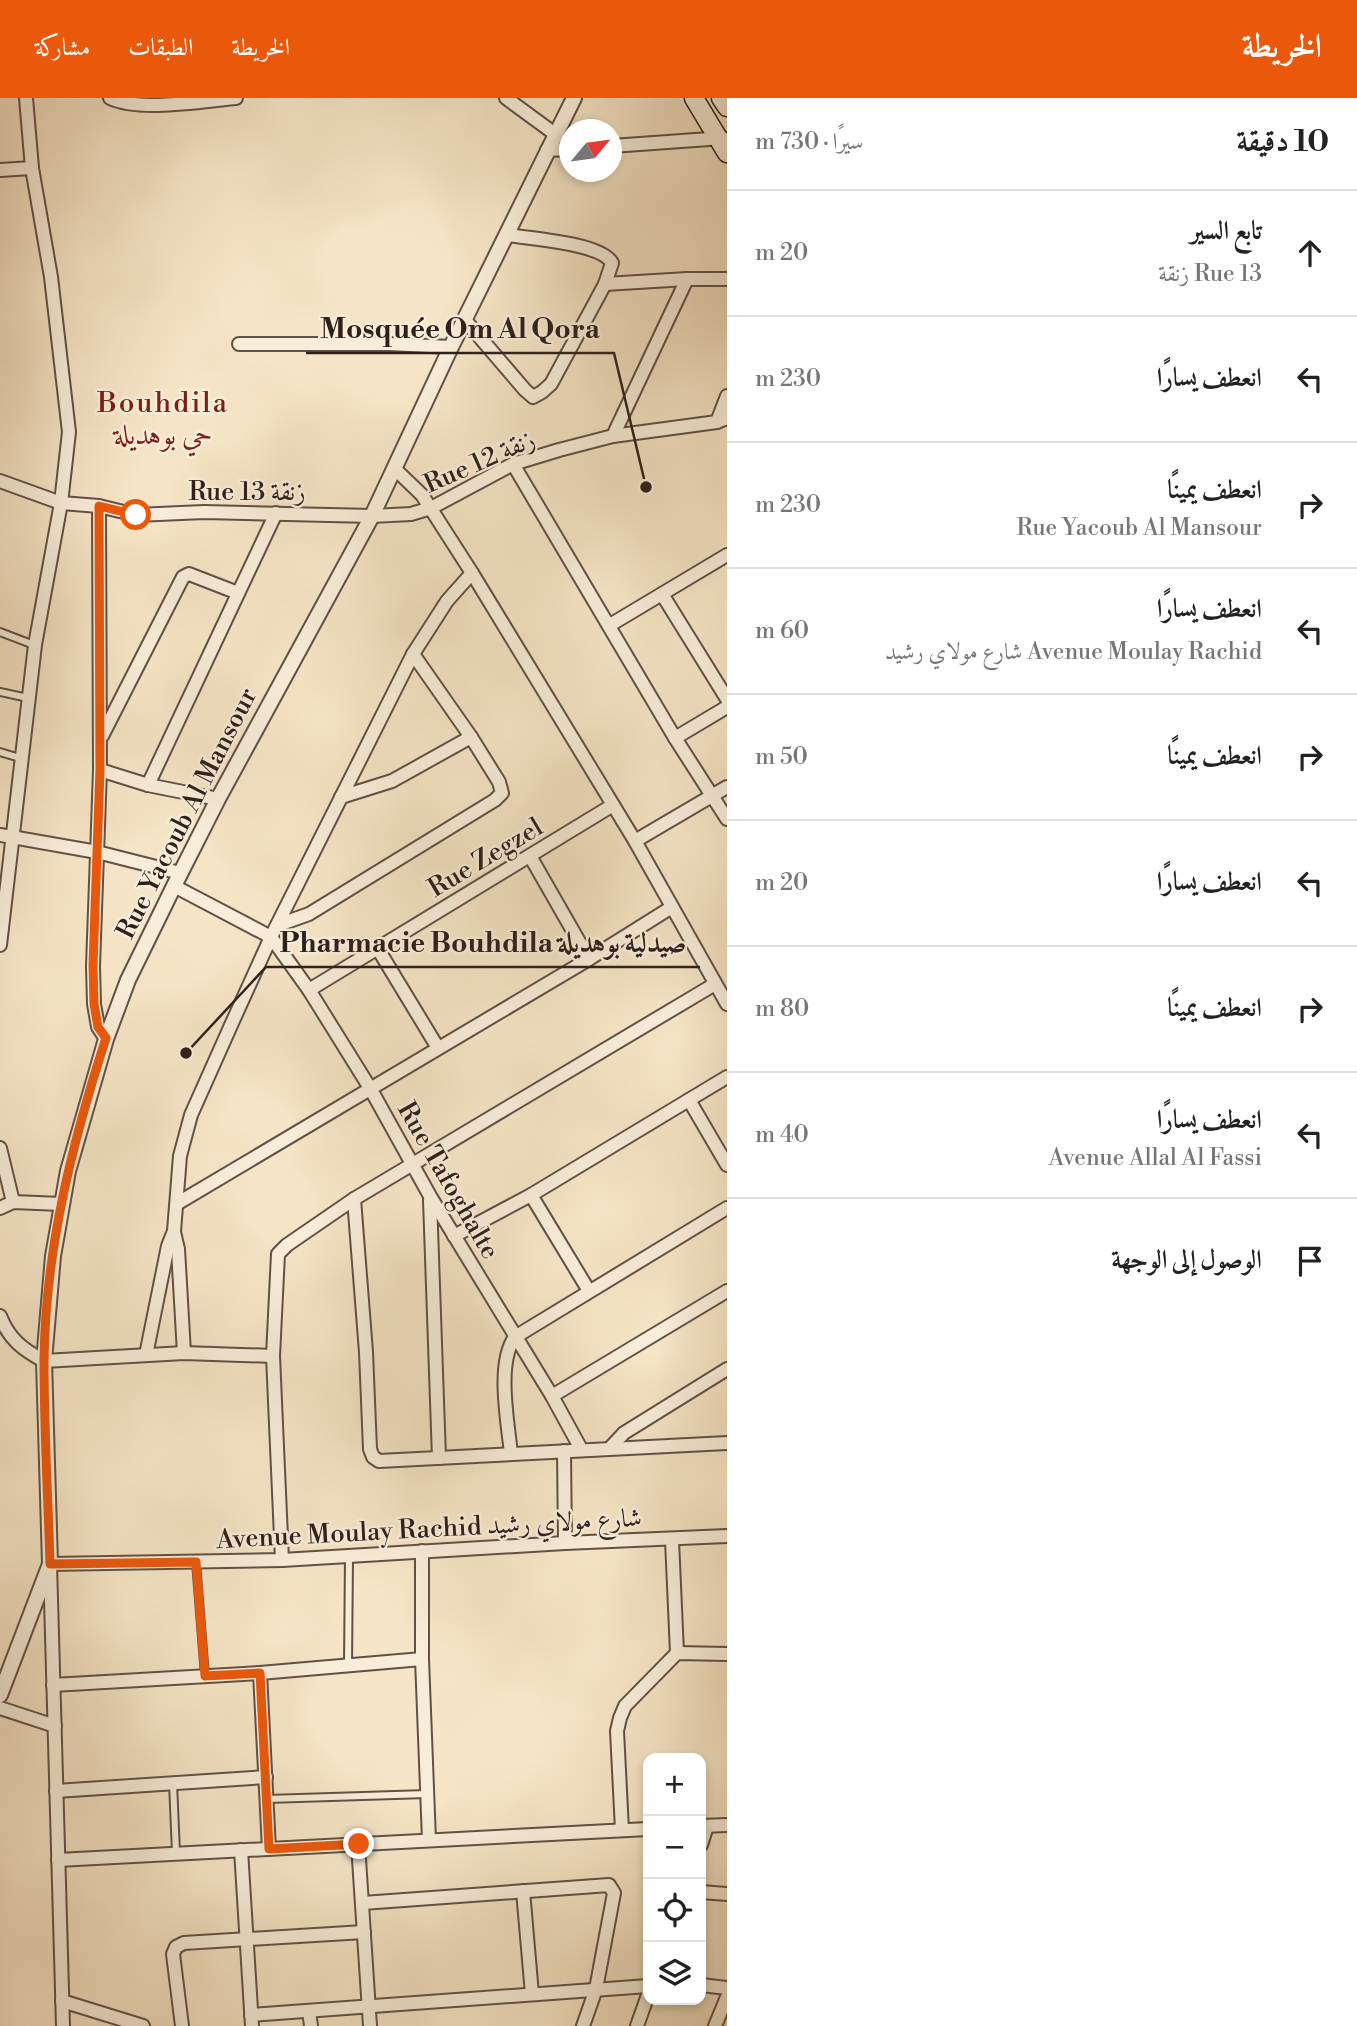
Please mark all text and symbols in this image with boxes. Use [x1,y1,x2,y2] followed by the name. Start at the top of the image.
[1242,27,1322,68] text: الخريطة
[35,33,90,63] text: مشاركة
[128,33,194,63] text: الطبقات
[232,33,290,63] text: الخريطة
[559,119,622,182] north arrow
[1237,123,1329,161] text: 10 دقيقة
[755,128,863,156] text: سيرًا · 730 m
[1190,215,1262,247] text: تابع السير
[1291,234,1329,272] icon: ahead
[755,239,808,267] text: 20 m
[1158,260,1262,288] text: Rue 13 زنقة
[306,304,614,353] callout: Mosquée Om Al Qora
[320,312,601,347] text: Mosquée Om Al Qora
[1291,360,1329,398] icon: left
[1157,362,1262,394] text: انعطف يسارًا
[755,365,821,393] text: 230 m
[96,386,229,457] district label: Bouhdila حي بوهديلة
[419,423,540,501] street label: Rue 12 زنقة
[1167,474,1262,506] text: انعطف يمينًا
[188,476,306,508] street label: Rue 13 زنقة
[1291,486,1329,524] icon: right
[755,491,821,519] text: 230 m
[120,499,151,530] route start
[1017,514,1262,542] text: Rue Yacoub Al Mansour
[1157,593,1262,625] text: انعطف يسارًا
[1291,612,1329,650] icon: left
[755,617,809,645] text: 60 m
[885,638,1262,666] text: Avenue Moulay Rachid شارع مولاي رشيد
[110,683,264,944] street label: Rue Yacoub Al Mansour
[1291,738,1329,776] icon: right
[1167,740,1262,772] text: انعطف يمينًا
[755,743,808,771] text: 50 m
[422,811,549,905] street label: Rue Zegzel
[1291,864,1329,902] icon: left
[1157,866,1262,898] text: انعطف يسارًا
[755,869,808,897] text: 20 m
[266,918,700,967] callout: Pharmacie Bouhdila صيدلية بوهديلة
[280,926,686,961] text: Pharmacie Bouhdila صيدلية بوهديلة
[1291,990,1329,1028] icon: right
[1167,992,1262,1024] text: انعطف يمينًا
[755,995,809,1023] text: 80 m
[390,1096,506,1265] street label: Rue Tafoghalte
[1157,1104,1262,1136] text: انعطف يسارًا
[1291,1116,1329,1154] icon: left
[755,1121,809,1149] text: 40 m
[1049,1144,1262,1172] text: Avenue Allal Al Fassi
[1291,1242,1329,1280] icon: arrive
[1111,1244,1262,1276] text: الوصول إلى الوجهة
[214,1502,643,1561] street label: Avenue Moulay Rachid شارع مولاي رشيد
[643,1753,706,2005] map controls
[643,1753,706,1816] button: +
[643,1816,706,1879] button: −
[343,1828,374,1859] route end
[643,1879,706,1942] button: locate
[643,1942,706,2005] button: layers

